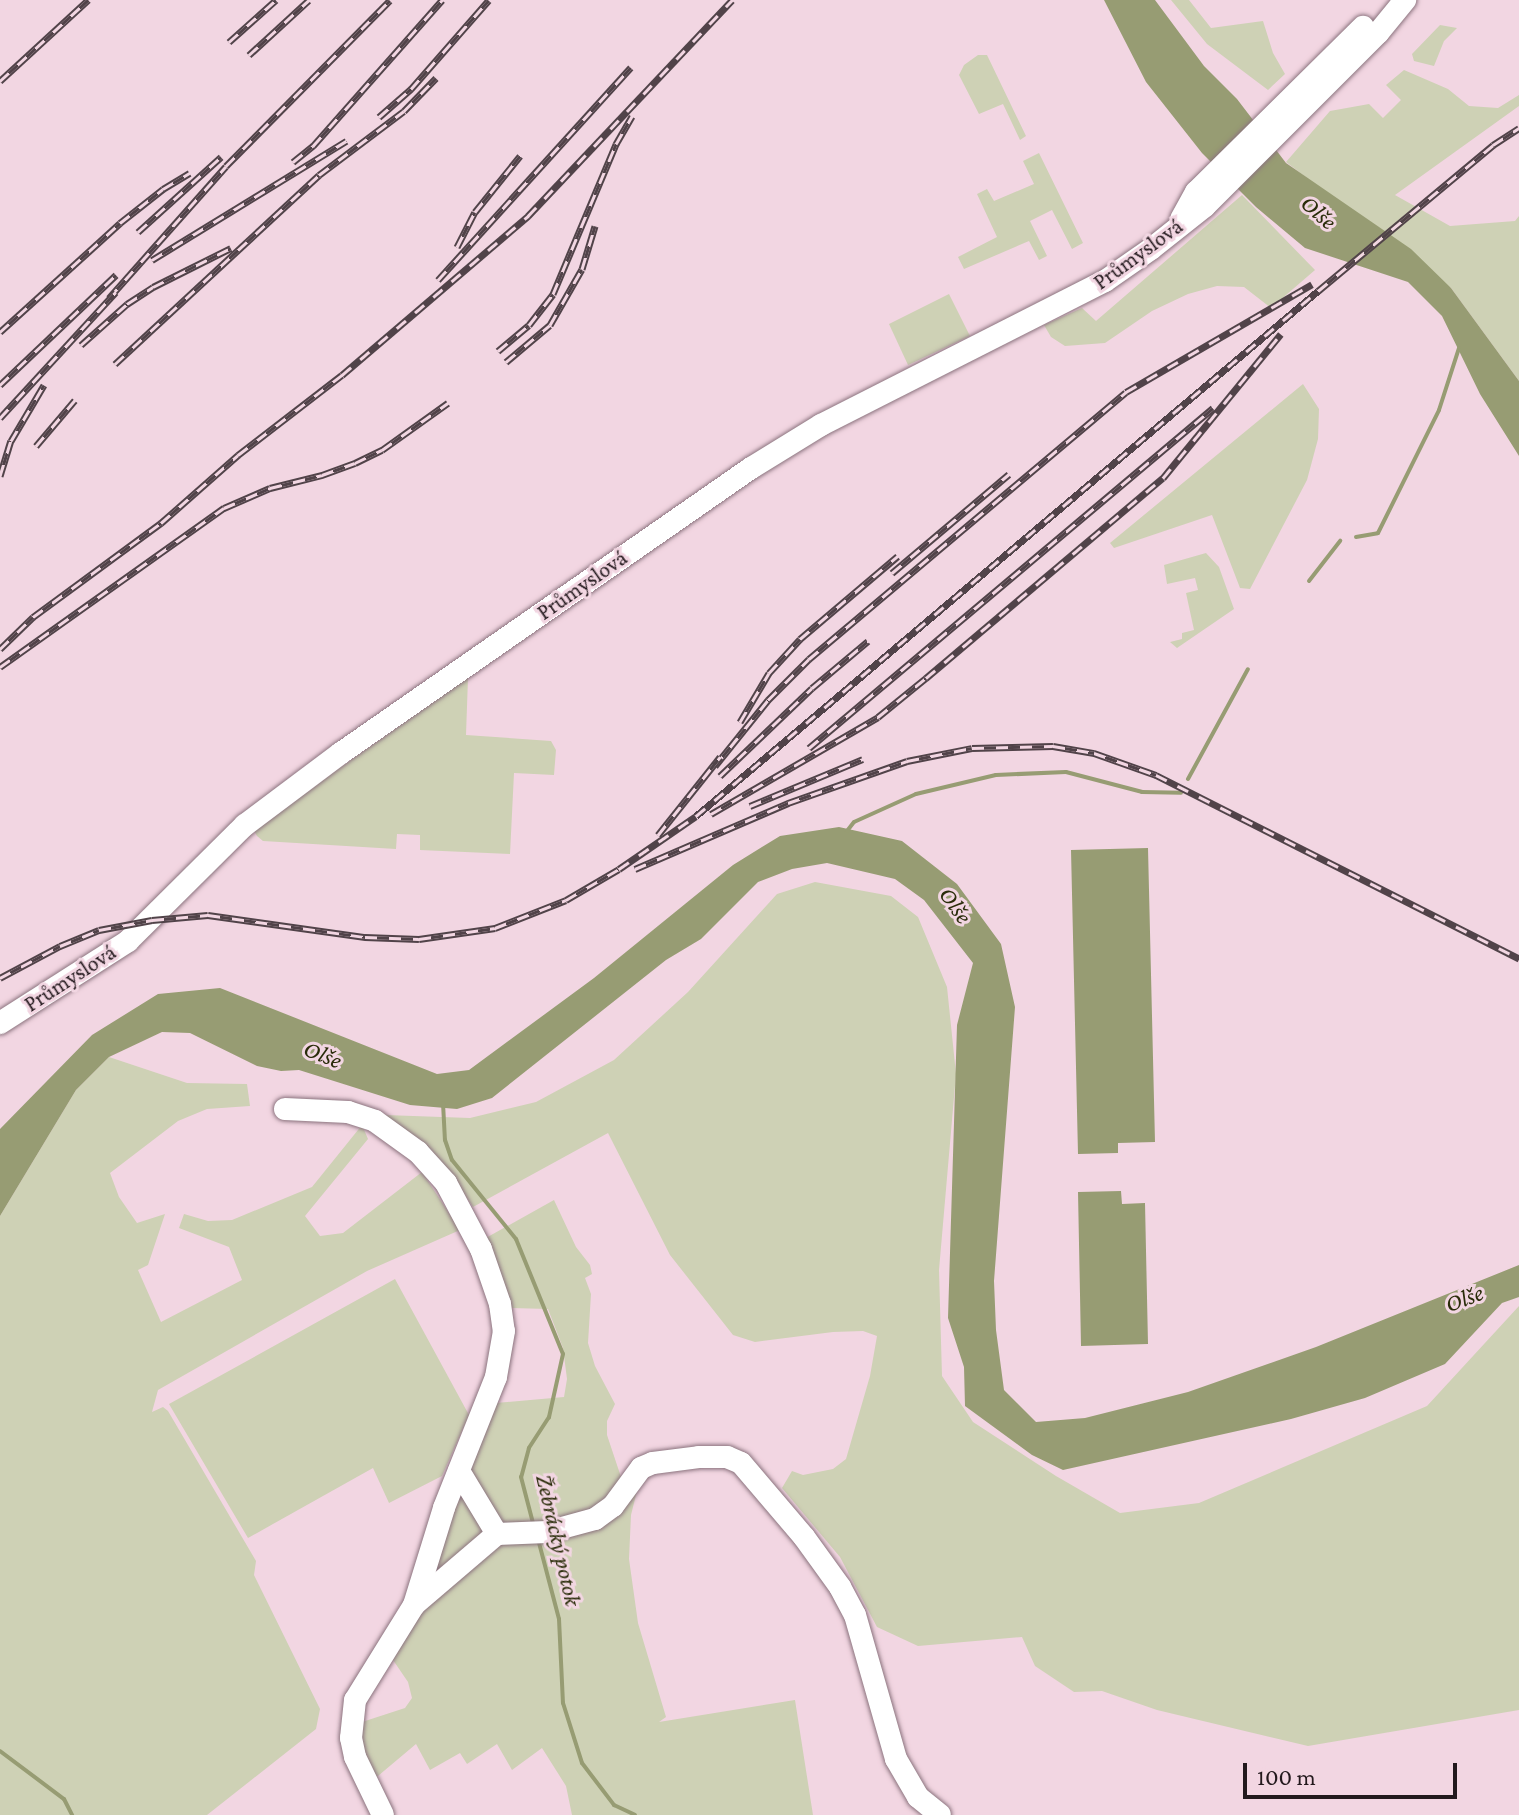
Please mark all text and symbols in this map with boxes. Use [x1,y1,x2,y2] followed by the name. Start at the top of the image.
[1295,188,1343,236] water label: Olše
[1088,213,1188,295] street label: Průmyslová
[532,544,632,626] street label: Průmyslová
[933,881,979,929] water label: Olše
[19,939,121,1017] street label: Průmyslová
[300,1033,346,1075] water label: Olše
[1441,1278,1487,1318] water label: Olše
[530,1471,588,1609] water label: Žebrácký potok
[1247,1747,1461,1797] scale bar
[1257,1763,1316,1790] text: 100 m

